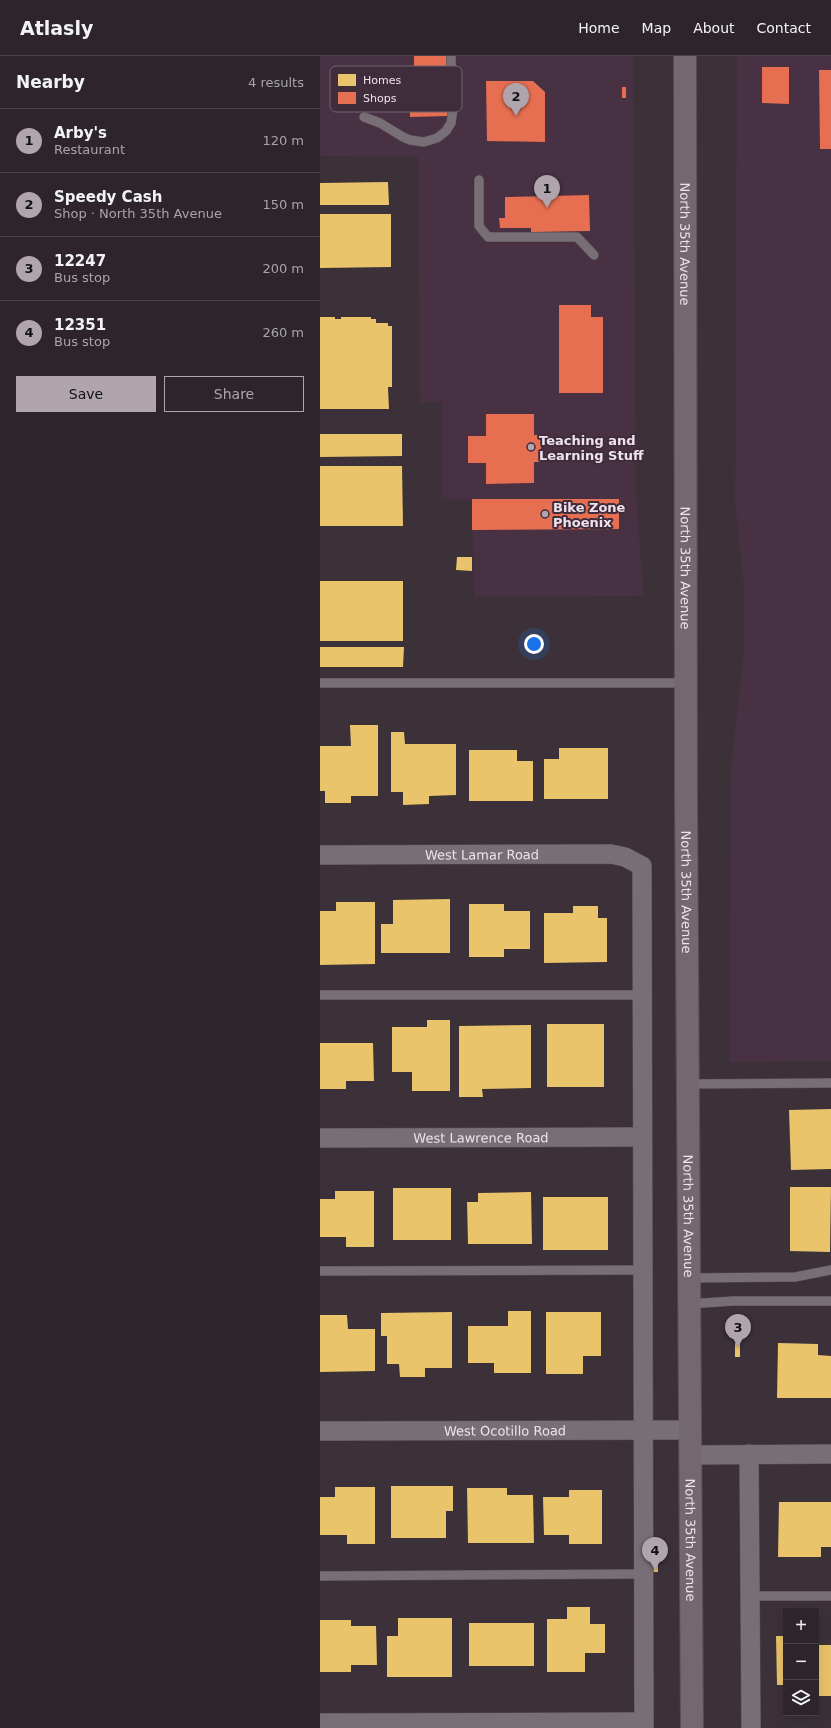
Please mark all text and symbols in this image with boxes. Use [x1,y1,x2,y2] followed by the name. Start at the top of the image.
[20,17,93,39] text: Atlasly
[578,20,620,36] text: Home
[642,20,671,36] text: Map
[693,20,735,36] text: About
[757,20,811,36] text: Contact
[330,66,462,112] legend
[16,72,85,92] text: Nearby
[363,74,401,87] text: Homes
[248,75,304,90] text: 4 results
[503,83,529,116] pin: 2
[363,92,397,105] text: Shops
[54,124,107,142] text: Arby's
[24,133,34,148] text: 1
[262,133,304,148] text: 120 m
[54,142,125,157] text: Restaurant
[534,175,560,208] pin: 1
[678,183,693,305] street label: North 35th Avenue
[54,188,162,206] text: Speedy Cash
[24,197,34,212] text: 2
[262,197,304,212] text: 150 m
[54,206,222,221] text: Shop · North 35th Avenue
[54,252,106,270] text: 12247
[24,261,34,276] text: 3
[262,261,304,276] text: 200 m
[54,270,110,285] text: Bus stop
[54,316,106,334] text: 12351
[24,325,34,340] text: 4
[262,325,304,340] text: 260 m
[54,334,110,349] text: Bus stop
[16,376,156,412] button: Save
[164,376,304,412] button: Share
[539,433,644,463] place label: Teaching and Learning Stuff
[526,442,536,452] marker: Teaching and Learning Stuff
[553,500,626,530] place label: Bike Zone Phoenix
[678,507,693,629] street label: North 35th Avenue
[540,509,550,519] marker: Bike Zone Phoenix
[524,634,544,654] your location
[679,830,695,954] street label: North 35th Avenue
[425,847,539,862] street label: West Lamar Road
[413,1130,549,1145] street label: West Lawrence Road
[681,1154,697,1278] street label: North 35th Avenue
[725,1314,751,1347] pin: 3
[444,1423,566,1438] street label: West Ocotillo Road
[683,1478,699,1602] street label: North 35th Avenue
[642,1537,668,1570] pin: 4
[783,1608,819,1716] map controls
[783,1608,819,1644] button: +
[783,1644,819,1680] button: −
[783,1680,819,1716] button: layers

